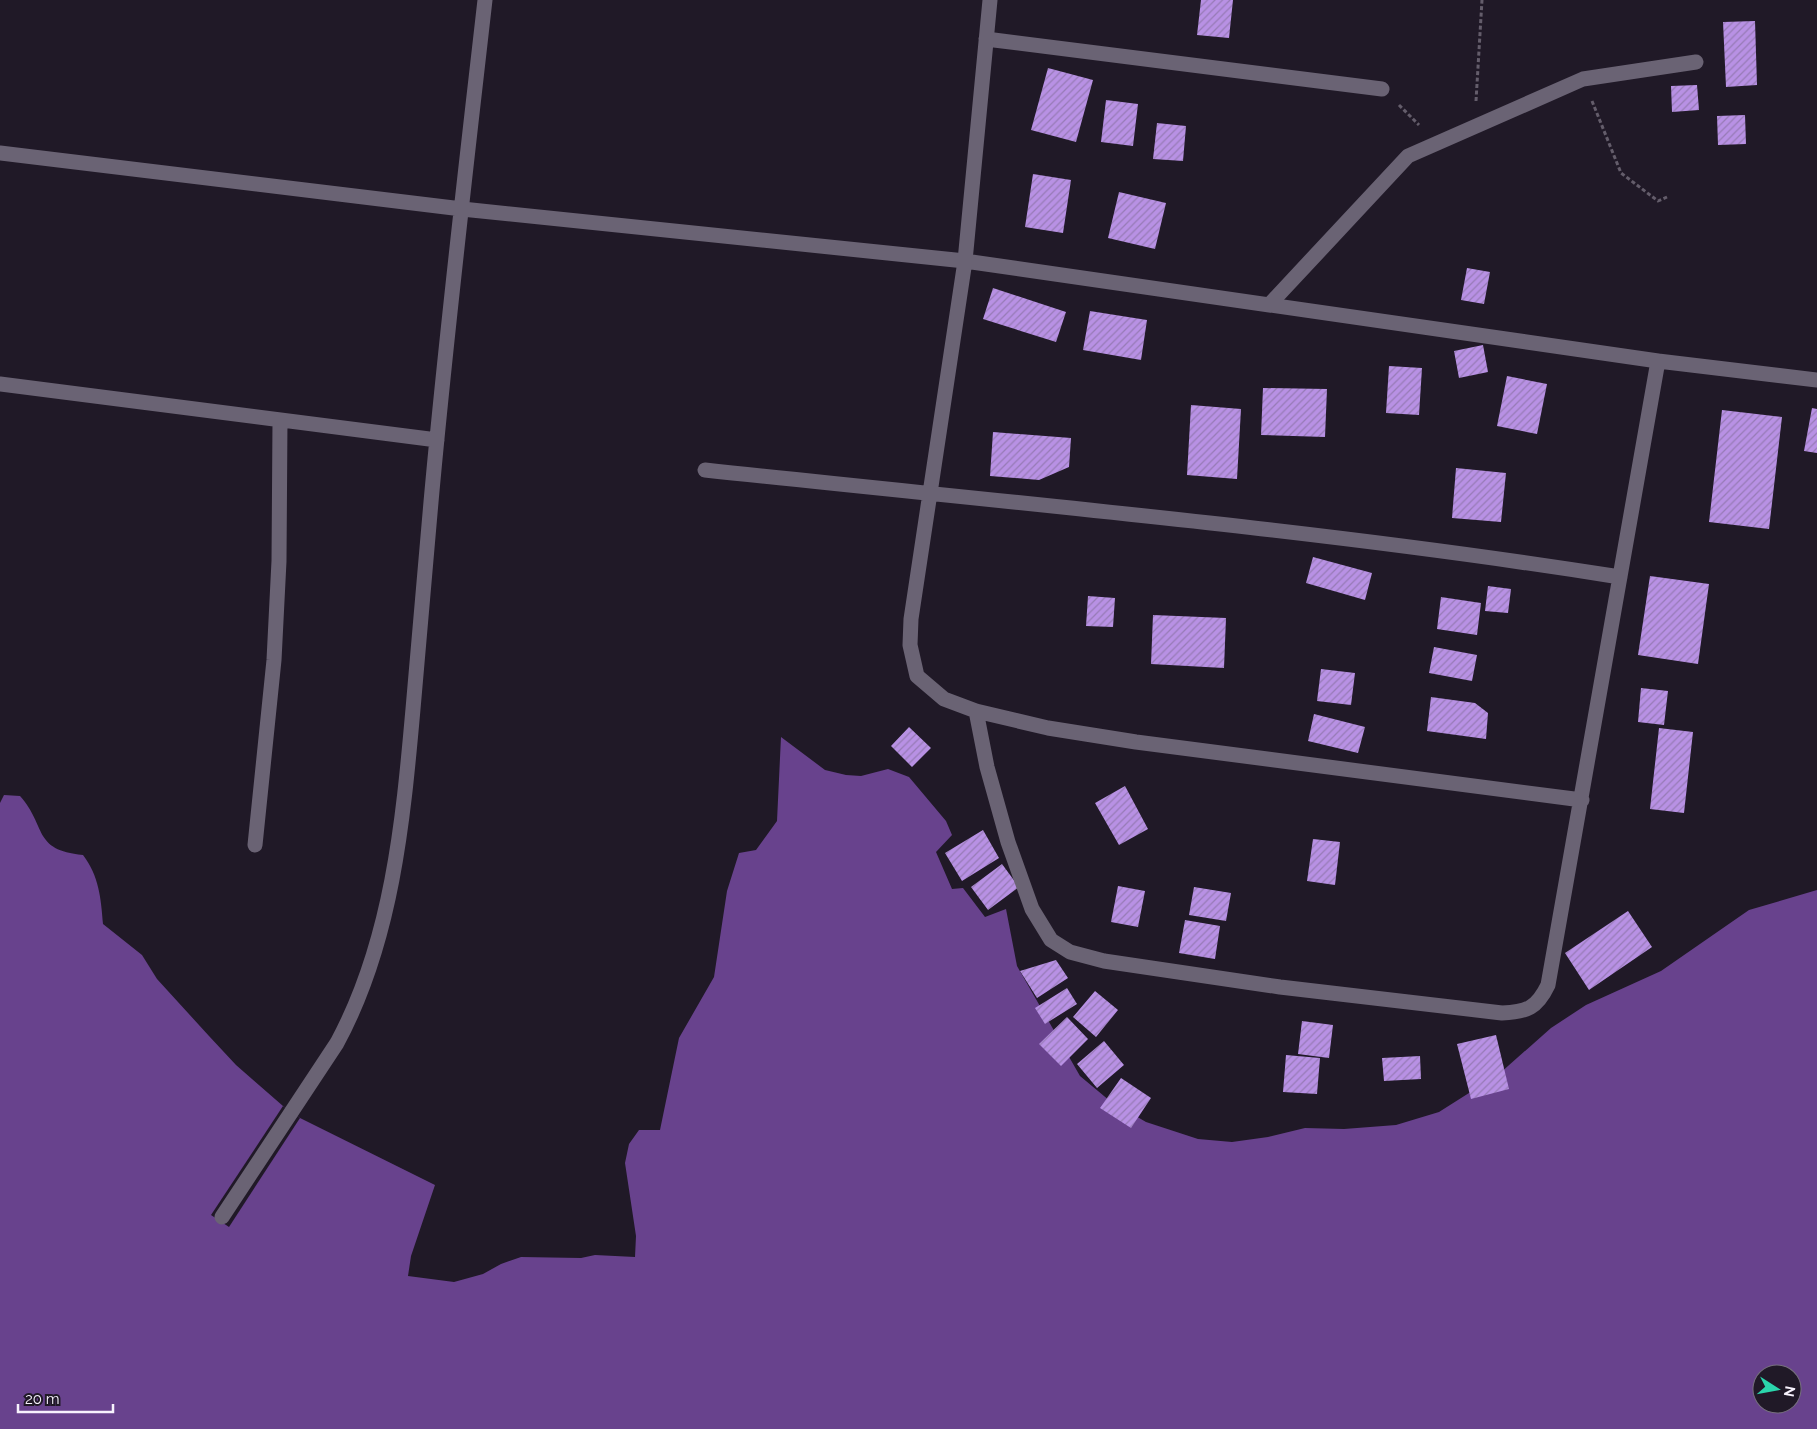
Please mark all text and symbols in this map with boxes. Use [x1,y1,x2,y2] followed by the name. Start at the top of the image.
[1752,1364,1802,1414] north arrow
[18,1382,112,1414] scale bar
[1781,1385,1799,1398] text: N
[25,1390,60,1408] text: 20 m

